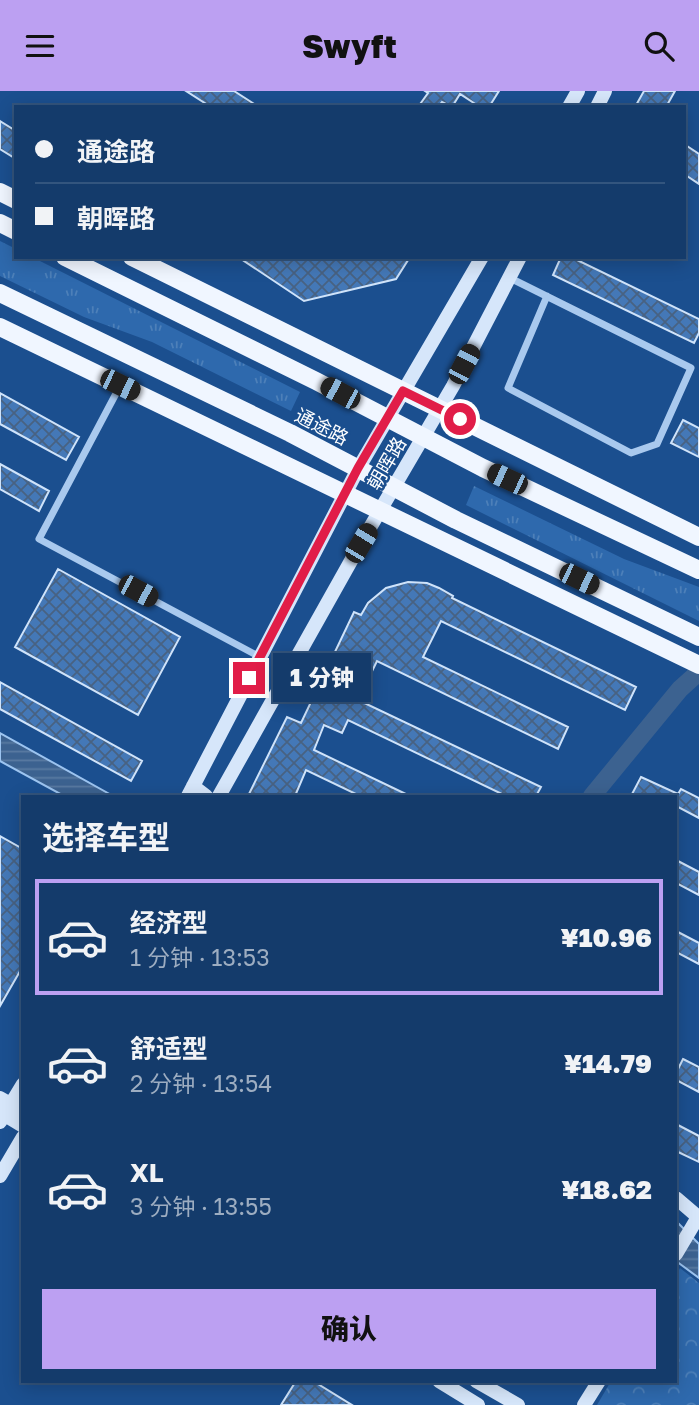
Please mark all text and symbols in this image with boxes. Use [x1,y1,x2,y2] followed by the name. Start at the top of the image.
[21,27,59,65] icon: menu
[302,27,397,65] text: Swyft
[640,27,678,65] icon: search
[77,136,155,167] text: 通途路
[77,203,155,234] text: 朝晖路
[445,341,484,387] car
[97,366,144,404] car
[317,374,364,412] car
[291,403,353,449] street label: 通途路
[444,403,476,435] route start
[362,433,410,493] street label: 朝晖路
[484,461,531,497] car
[342,520,381,566] car
[556,560,603,598] car
[115,572,162,610] car
[274,653,372,703] callout: 1 分钟
[233,662,265,694] route end
[290,663,354,691] text: 1 分钟
[42,818,170,856] text: 选择车型
[46,906,109,969] icon: car
[130,907,208,938] text: 经济型
[560,922,652,953] text: ¥10.96
[130,943,270,971] text: 1 分钟 · 13:53
[46,1032,109,1095] icon: car
[130,1033,208,1064] text: 舒适型
[564,1048,652,1079] text: ¥14.79
[130,1069,272,1097] text: 2 分钟 · 13:54
[130,1157,164,1188] text: XL
[46,1158,109,1221] icon: car
[561,1174,652,1205] text: ¥18.62
[130,1192,272,1220] text: 3 分钟 · 13:55
[42,1289,656,1369] button: 确认

